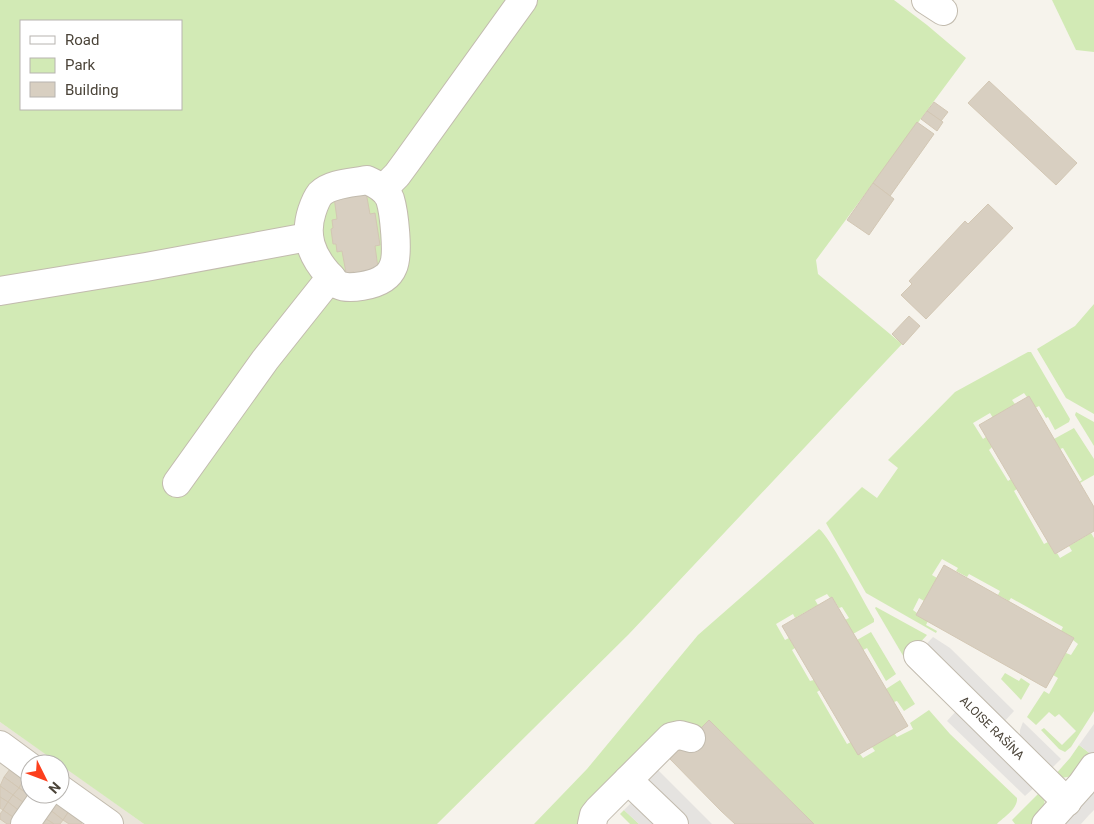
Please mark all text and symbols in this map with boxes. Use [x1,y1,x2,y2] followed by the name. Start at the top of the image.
[20,20,182,110] legend
[65,31,99,49] text: Road
[65,56,96,74] text: Park
[65,81,119,99] text: Building
[957,693,1027,763] street label: ALOISE RAŠÍNA
[20,754,70,804] north arrow
[45,779,64,797] text: N

